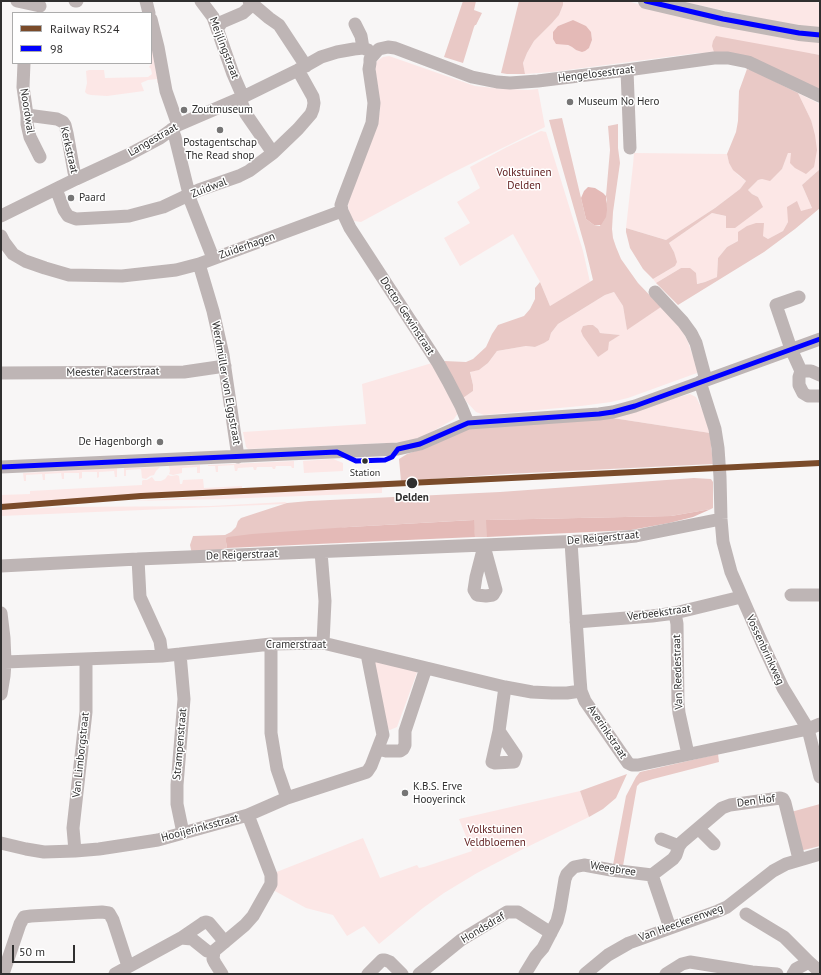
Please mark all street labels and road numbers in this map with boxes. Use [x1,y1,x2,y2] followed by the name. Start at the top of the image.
[206,15,242,81] street label: Meijlingstraat
[557,63,635,85] street label: Hengelosestraat
[17,87,37,135] street label: Noordwal
[126,120,180,160] street label: Langestraat
[57,125,81,175] street label: Kerkstraat
[189,175,229,201] street label: Zuidwal
[217,230,277,262] street label: Zuiderhagen
[377,275,437,357] street label: Doctor Gewinstraat
[209,320,243,446] street label: Werdmüller von Elggstraat
[66,365,160,379] street label: Meester Racerstraat
[566,528,640,548] street label: De Reigerstraat
[206,547,278,563] street label: De Reigerstraat
[626,602,692,624] street label: Verbeekstraat
[743,613,787,687] street label: Vossenbrinkweg
[670,634,686,710] street label: Van Reedestraat
[266,638,326,652] street label: Cramerstraat
[584,703,630,761] street label: Averinkstraat
[170,708,190,780] street label: Strampenstraat
[70,712,92,798] street label: Van Limborgstraat
[736,792,776,810] street label: Den Hof
[160,811,240,845] street label: Hooijerinksstraat
[589,859,637,879] street label: Weegbree
[637,902,725,944] street label: Van Heeckerenweg
[459,910,507,946] street label: Hondsdraf

